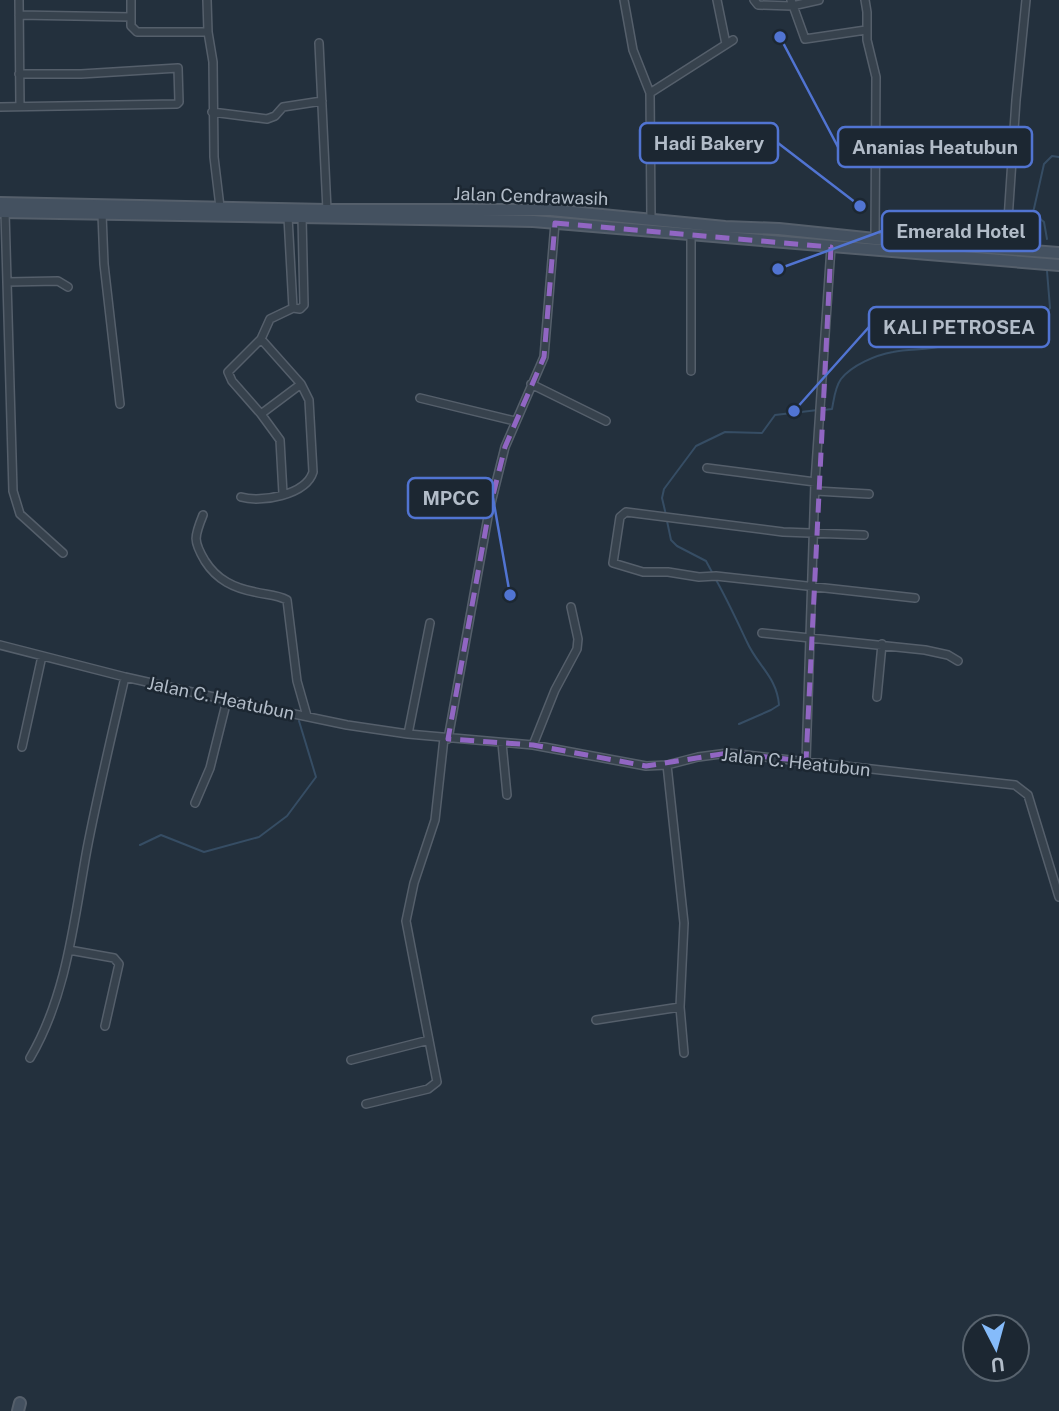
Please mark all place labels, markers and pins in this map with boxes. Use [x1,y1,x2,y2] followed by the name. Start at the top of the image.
[640,123,778,163] callout: Hadi Bakery
[838,127,1032,167] callout: Ananias Heatubun
[882,211,1040,251] callout: Emerald Hotel
[869,307,1049,347] callout: KALI PETROSEA
[408,478,493,518] callout: MPCC

